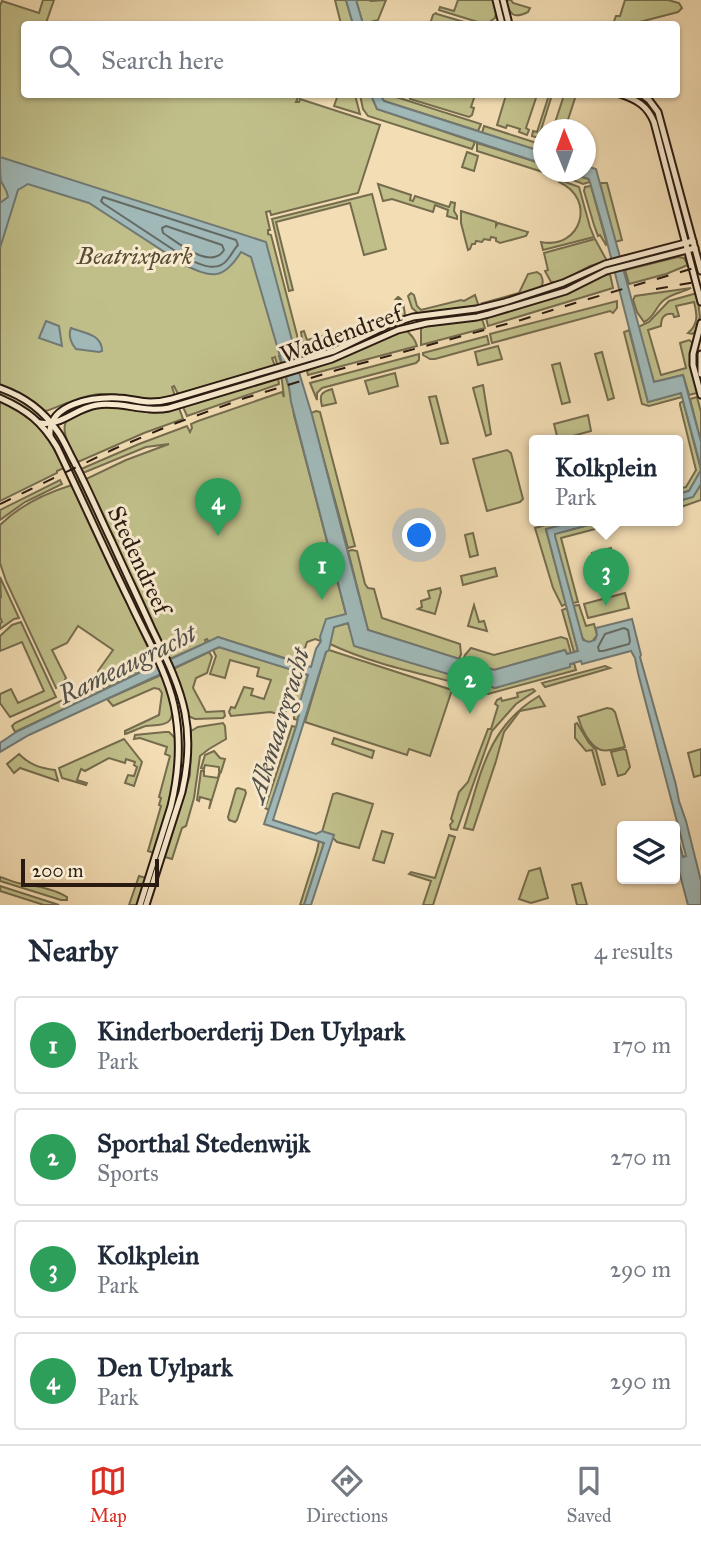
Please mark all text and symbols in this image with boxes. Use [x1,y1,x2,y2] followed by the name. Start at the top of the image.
[21,21,680,98] search box
[45,41,83,79] icon: search
[101,44,224,76] text: Search here
[533,119,596,182] north arrow
[76,241,193,271] park label: Beatrixpark
[276,297,410,370] street label: Waddendreef
[529,435,683,526] popup
[555,451,657,483] text: Kolkplein
[195,478,241,536] pin: 4
[555,483,596,511] text: Park
[101,501,179,623] street label: Stedendreef
[402,518,436,552] your location
[299,542,345,600] pin: 1
[583,548,629,606] pin: 3
[52,616,203,712] water label: Rameaugracht
[238,642,317,809] water label: Alkmaargracht
[447,656,493,714] pin: 2
[617,821,680,884] map controls
[617,821,680,884] button: layers
[21,856,159,888] scale bar
[32,859,84,882] text: 200 m
[28,933,118,969] text: Nearby
[594,937,673,965] text: 4 results
[97,1015,405,1047] text: Kinderboerderij Den Uylpark
[48,1031,58,1059] text: 1
[612,1031,671,1059] text: 170 m
[97,1047,139,1075] text: Park
[97,1127,310,1159] text: Sporthal Stedenwijk
[47,1143,59,1171] text: 2
[610,1143,671,1171] text: 270 m
[97,1159,159,1187] text: Sports
[97,1239,199,1271] text: Kolkplein
[48,1255,58,1283] text: 3
[610,1255,671,1283] text: 290 m
[97,1271,139,1299] text: Park
[97,1351,233,1383] text: Den Uylpark
[47,1367,59,1395] text: 4
[610,1367,671,1395] text: 290 m
[97,1383,139,1411] text: Park
[89,1462,127,1527] tab: Map
[306,1462,388,1527] tab: Directions
[567,1462,612,1527] tab: Saved

